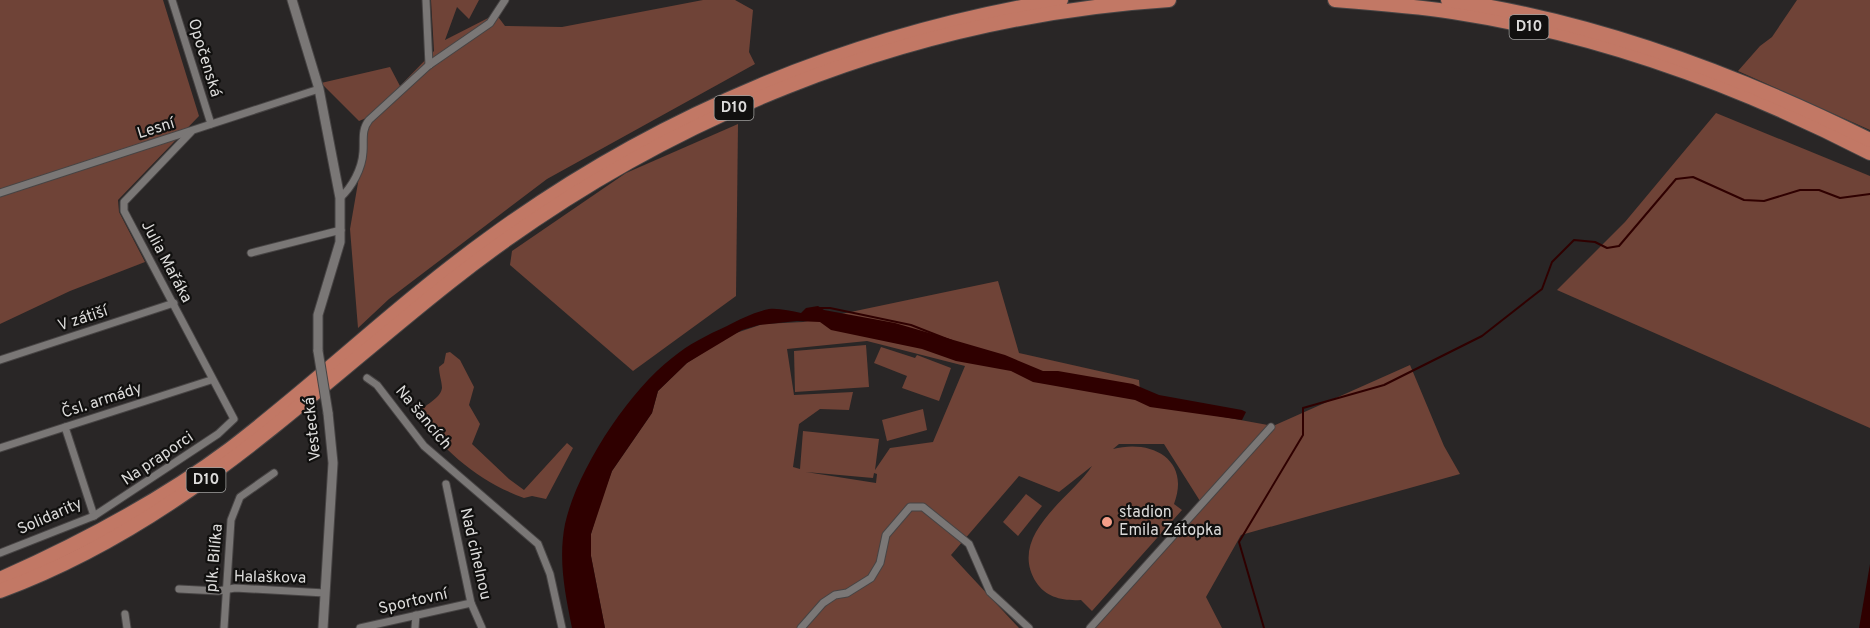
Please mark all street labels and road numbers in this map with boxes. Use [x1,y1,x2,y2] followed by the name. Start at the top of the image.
[1510,15,1549,39] road number: D10
[183,17,225,99] street label: Opočenská
[714,96,754,120] road number: D10
[135,113,179,144] street label: Lesní
[136,217,196,307] street label: Julia Mařáka
[55,301,112,336] street label: V zátiší
[59,377,145,423] street label: Čsl. armády
[390,382,456,454] street label: Na šancích
[300,396,326,462] street label: Vestecká
[118,428,198,490] street label: Na praporci
[186,468,226,492] road number: D10
[15,494,85,540] street label: Solidarity
[455,506,495,602] street label: Nad cihelnou
[202,523,228,593] street label: plk. Bilíka
[234,567,306,589] street label: Halaškova
[376,584,451,620] street label: Sportovní

